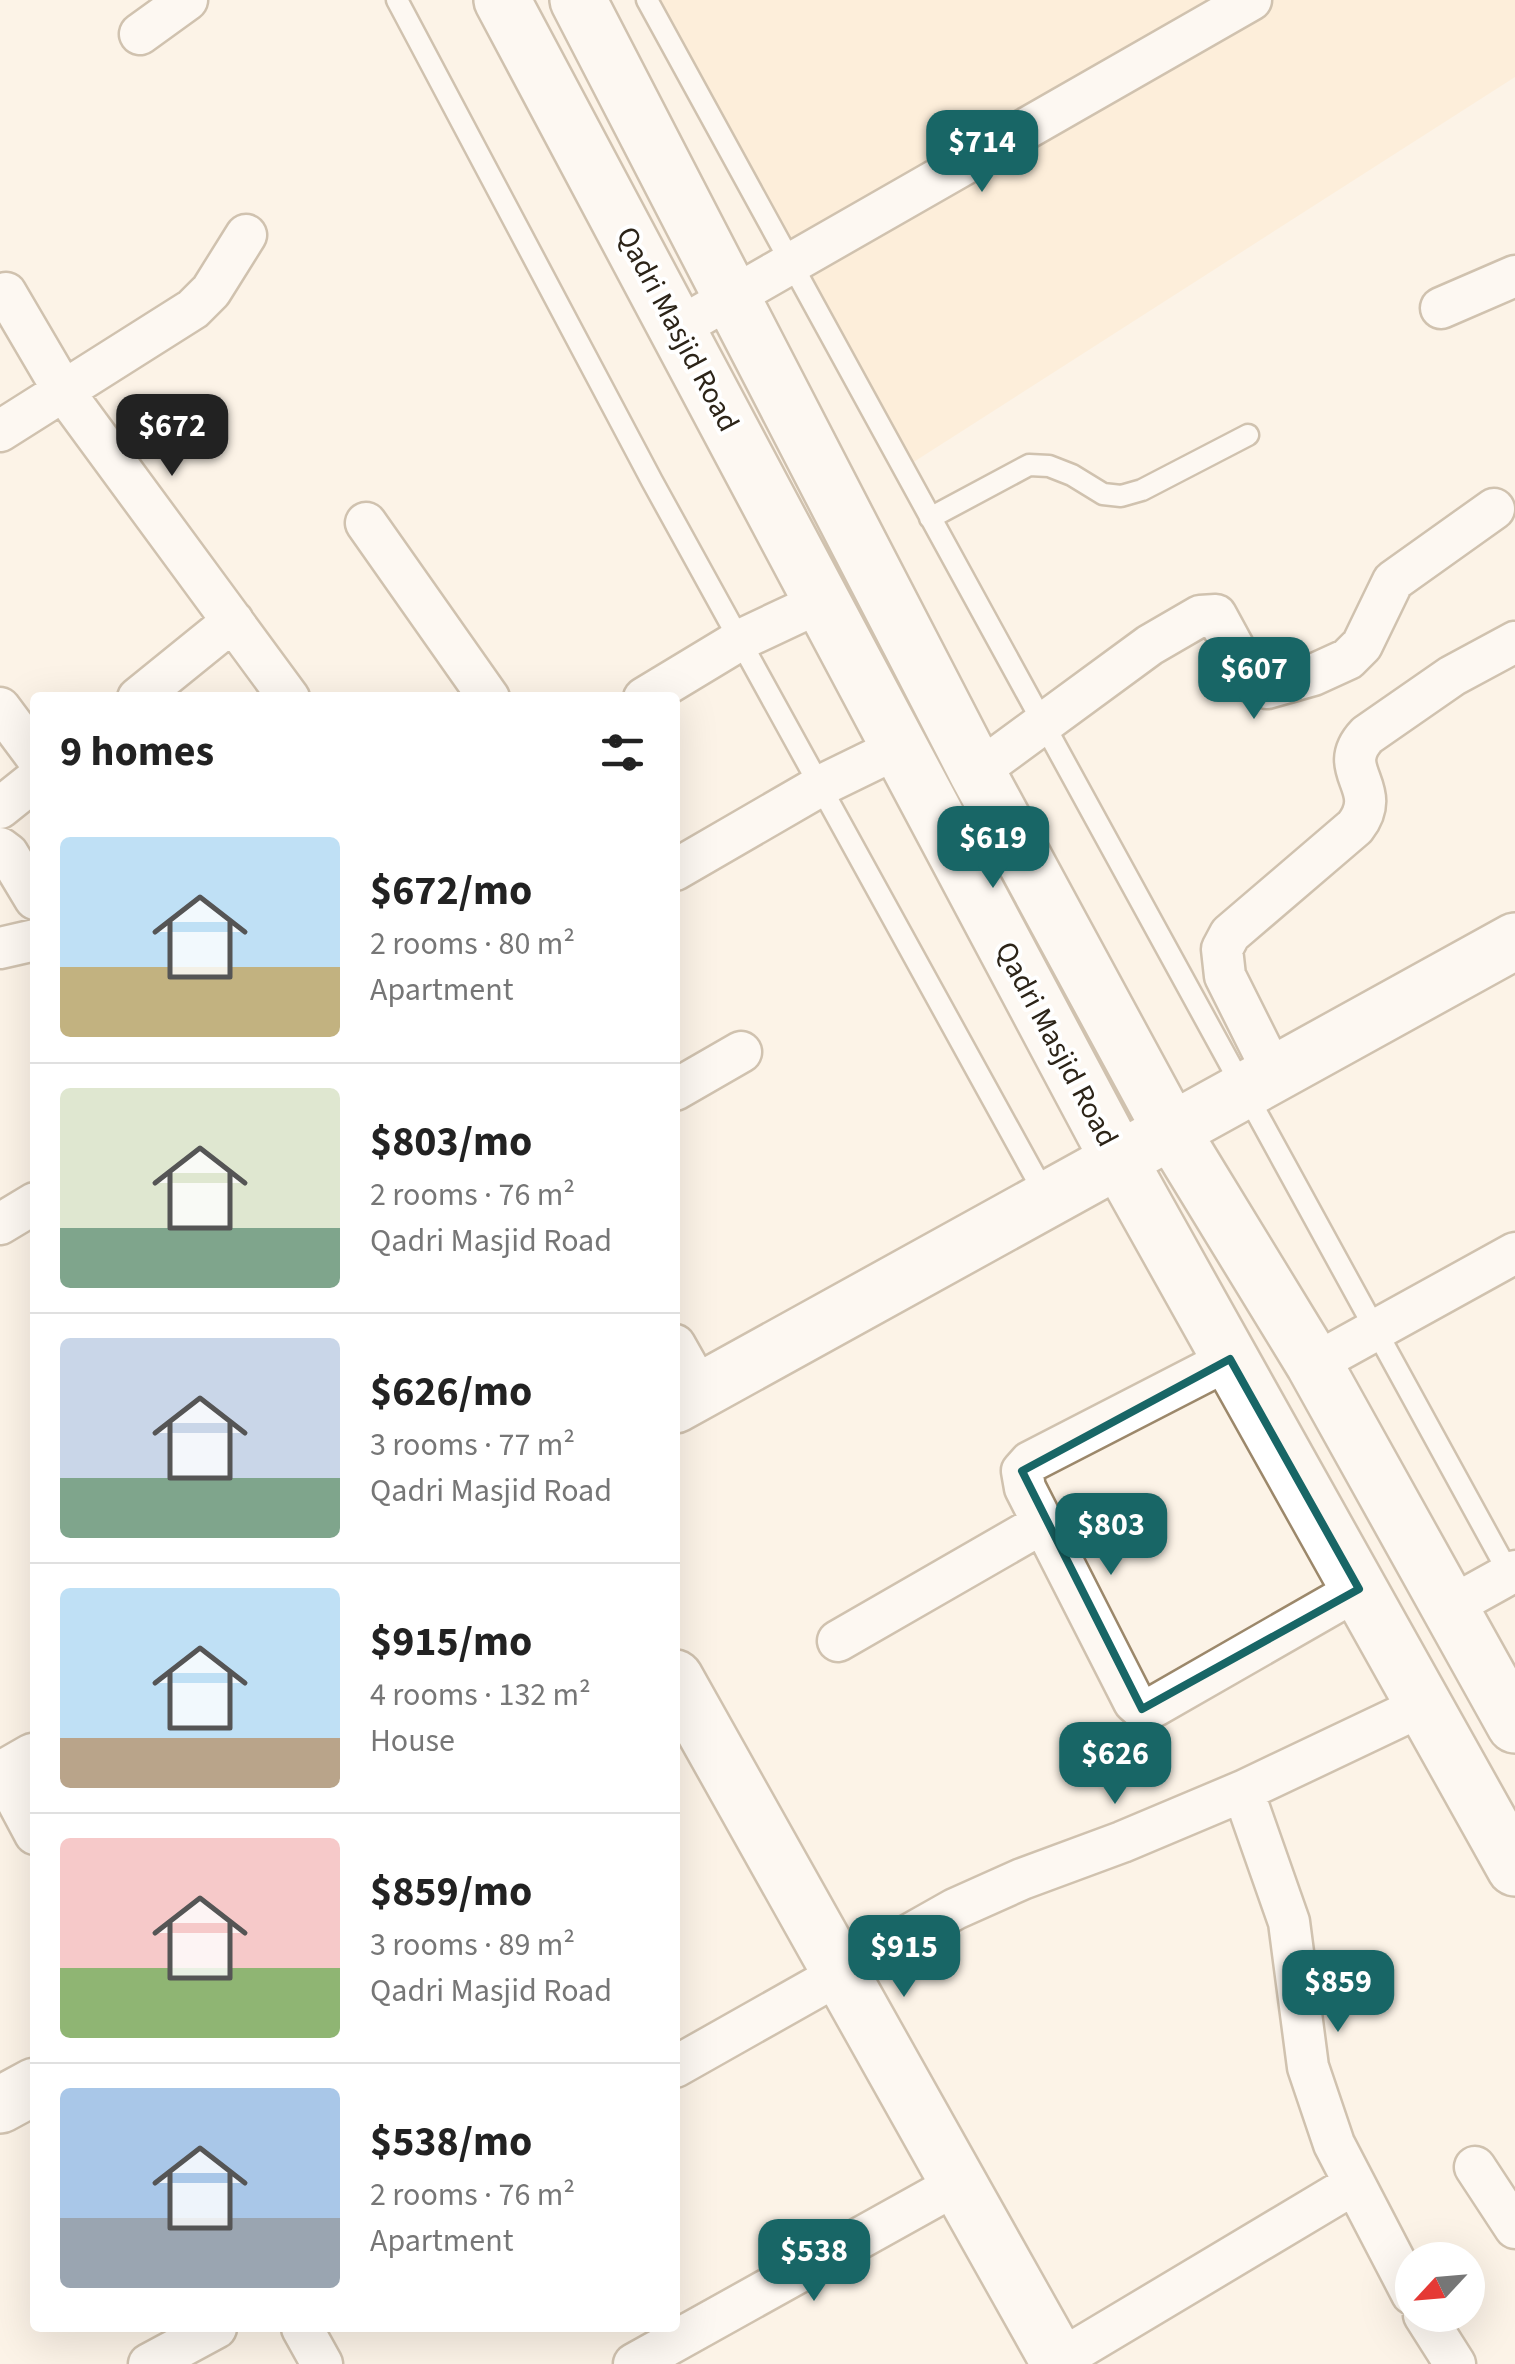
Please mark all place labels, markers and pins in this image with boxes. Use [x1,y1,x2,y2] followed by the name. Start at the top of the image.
[923,110,1041,195] pin: $714
[113,394,231,479] pin: $672
[1195,637,1313,722] pin: $607
[934,806,1052,891] pin: $619
[1052,1493,1170,1578] pin: $803
[1056,1722,1174,1807] pin: $626
[845,1915,963,2000] pin: $915
[1279,1950,1397,2035] pin: $859
[755,2219,873,2304] pin: $538

